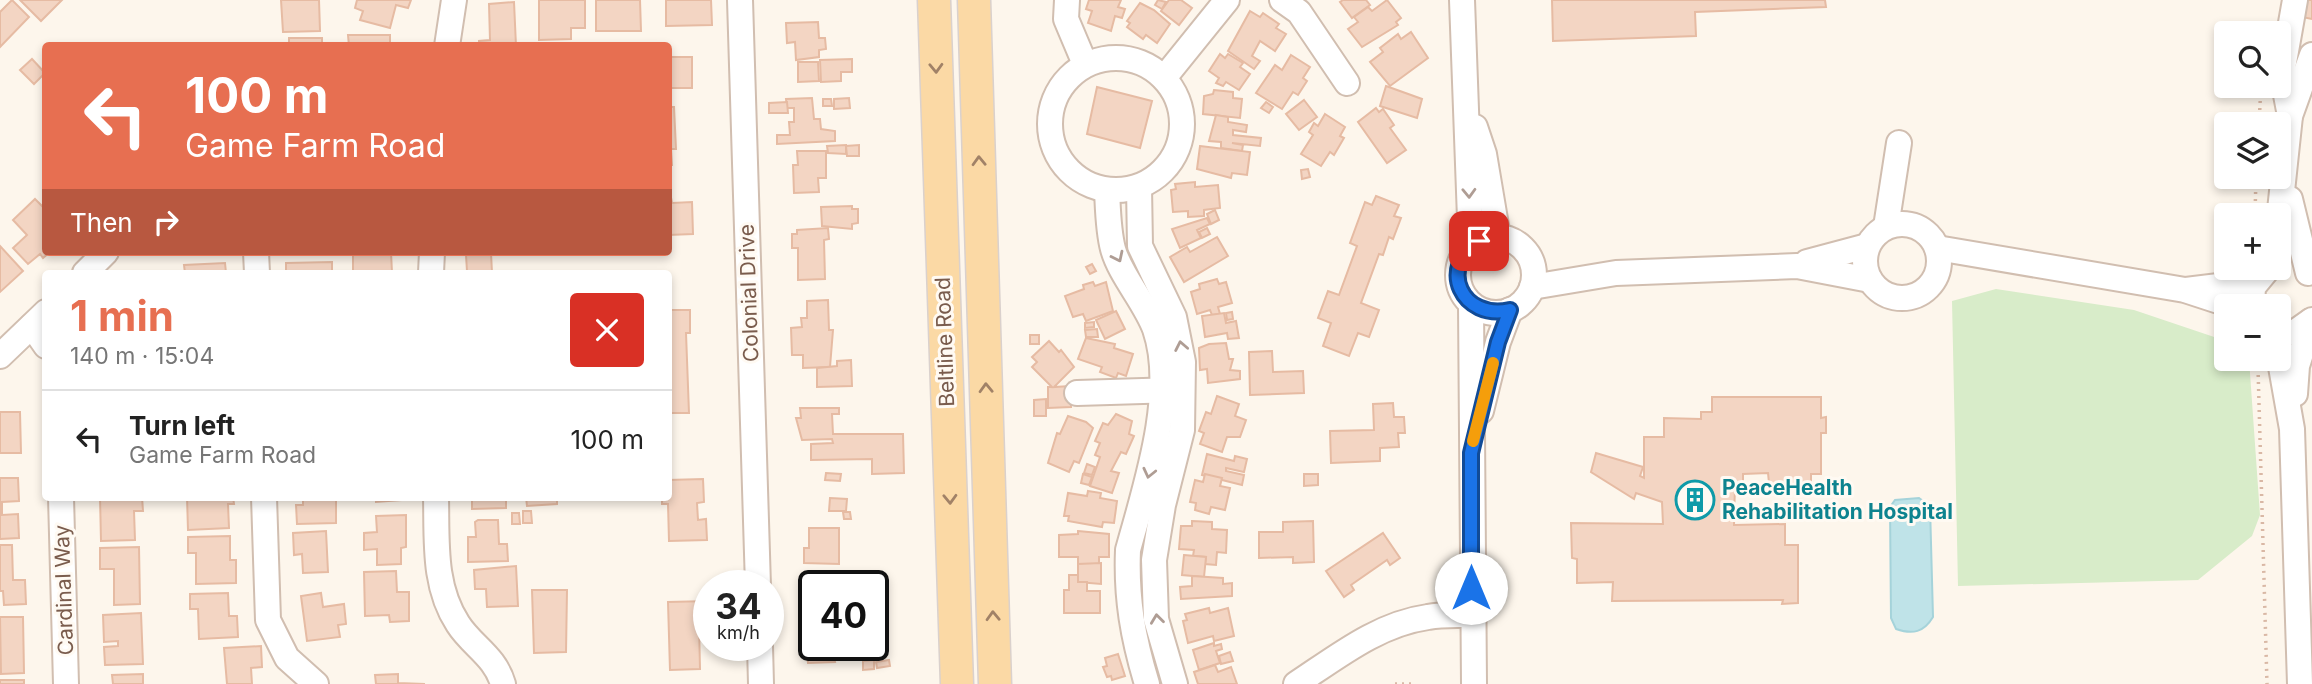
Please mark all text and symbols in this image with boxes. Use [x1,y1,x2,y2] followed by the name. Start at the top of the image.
[2214,21,2291,371] map controls
[2214,21,2291,98] button: search
[929,63,944,74] one-way arrow
[185,66,329,125] text: 100 m
[70,70,161,161] icon: left
[2214,112,2291,189] button: layers
[185,126,445,165] text: Game Farm Road
[972,155,987,166] one-way arrow
[1461,188,1476,199] one-way arrow
[147,203,185,241] icon: right
[2214,203,2291,280] button: +
[70,207,133,238] text: Then
[1449,211,1509,271] pin
[1460,222,1498,260] icon: arrive
[734,224,763,362] street label: Colonial Drive
[1109,250,1123,262] one-way arrow
[930,277,959,407] street label: Beltline Road
[70,290,174,341] text: 1 min
[570,293,644,367] button: close
[2214,294,2291,371] button: −
[1174,340,1189,352] one-way arrow
[70,342,214,370] text: 140 m · 15:04
[979,383,994,394] one-way arrow
[129,410,235,441] text: Turn left
[70,420,108,458] icon: left
[571,424,644,455] text: 100 m
[129,441,316,469] text: Game Farm Road
[1142,467,1157,479] one-way arrow
[1722,475,1953,524] place label: PeaceHealth Rehabilitation Hospital
[1674,479,1716,521] building icon: PeaceHealth Rehabilitation Hospital
[943,494,958,505] one-way arrow
[49,524,78,656] street label: Cardinal Way
[1434,551,1508,625] position arrow
[798,570,889,661] speed limit sign: 40
[715,585,762,627] text: 34
[986,610,1001,621] one-way arrow
[1149,613,1164,624] one-way arrow
[717,622,760,643] text: km/h

